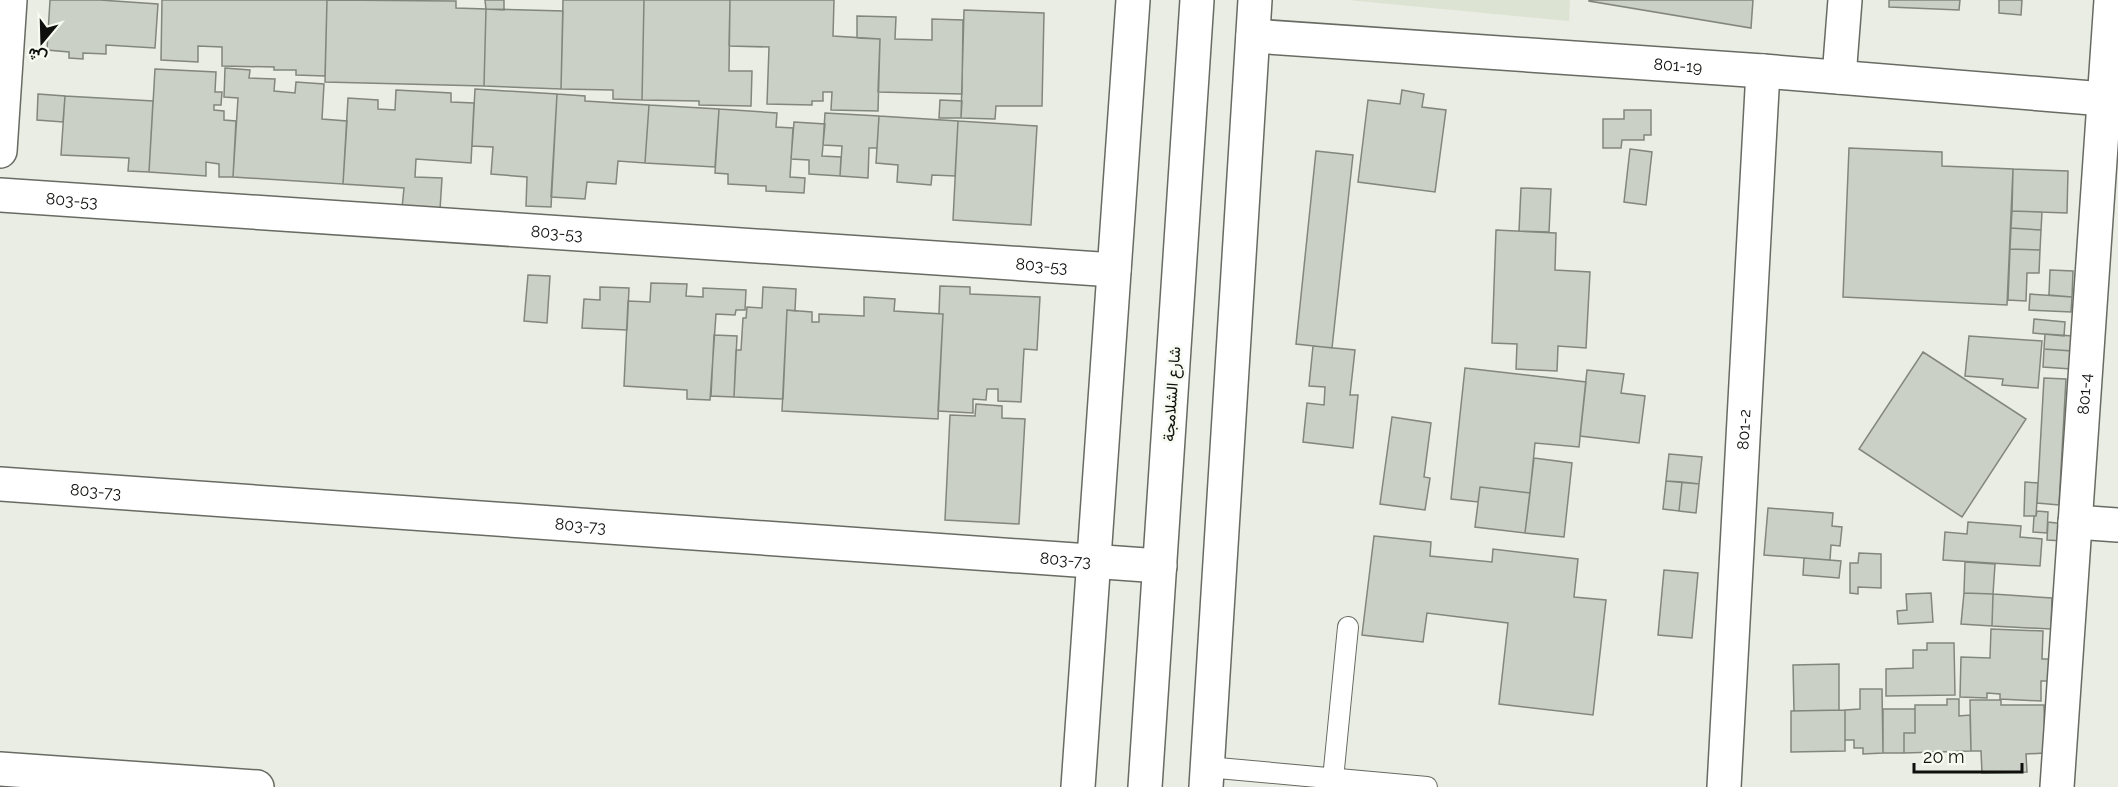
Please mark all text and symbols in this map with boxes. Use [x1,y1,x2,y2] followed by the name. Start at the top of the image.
[12,12,72,72] north arrow
[25,44,49,68] text: ش
[1653,55,1703,77] street label: 801-19
[45,189,98,212] street label: 803-53
[530,222,583,244] street label: 803-53
[1015,254,1068,277] street label: 803-53
[1159,346,1186,442] street label: شارع الشلامجة
[2074,372,2095,415] street label: 801-4
[1733,409,1755,451] street label: 801-2
[70,480,122,503] street label: 803-73
[554,514,607,537] street label: 803-73
[1039,549,1091,571] street label: 803-73
[1914,736,2022,774] scale bar
[1923,746,1965,767] text: 20 m

